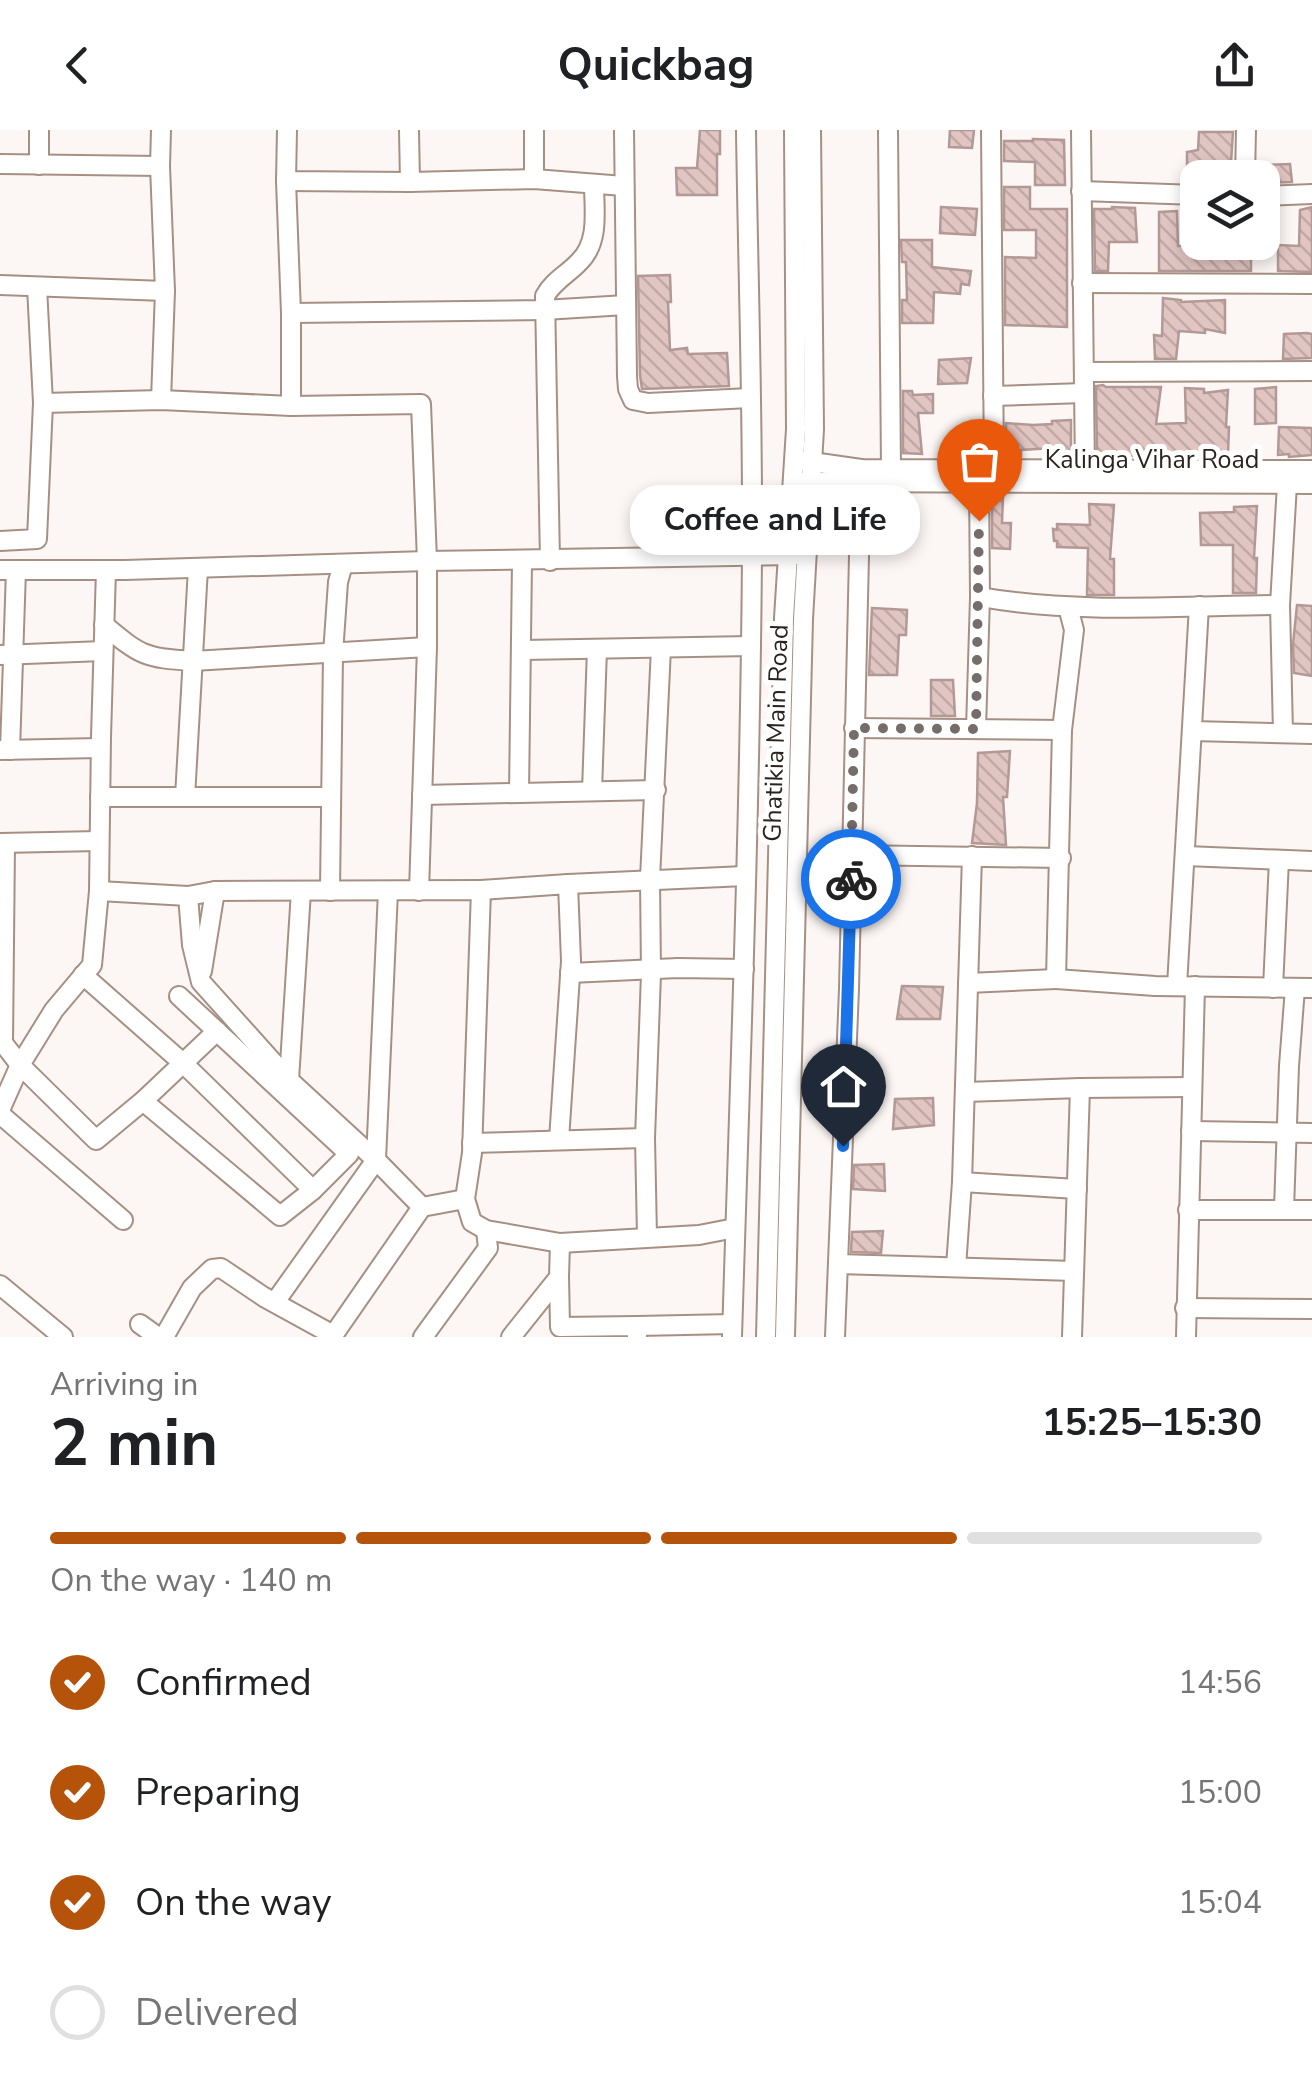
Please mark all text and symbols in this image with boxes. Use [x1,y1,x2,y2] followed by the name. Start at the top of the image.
[557,35,755,96] text: Quickbag
[50,38,105,93] icon: back
[1207,38,1262,93] icon: share
[1180,160,1280,260] map controls
[1180,160,1280,260] button: layers
[937,419,1022,522] pin
[952,434,1007,489] icon: bag
[1045,443,1259,477] street label: Kalinga Vihar Road
[629,486,919,556] callout: Coffee and Life
[663,498,887,541] text: Coffee and Life
[755,624,797,842] street label: Ghatikia Main Road
[801,829,901,929] courier
[824,852,879,907] icon: bike
[801,1044,886,1147] pin
[816,1059,871,1114] icon: home
[50,1363,198,1406] text: Arriving in
[1042,1397,1262,1448] text: 15:25–15:30
[50,1399,218,1488] text: 2 min
[50,1559,332,1602] text: On the way · 140 m
[50,1655,105,1710] icon: check
[135,1657,312,1708] text: Confirmed
[1178,1661,1262,1704] text: 14:56
[50,1765,105,1820] icon: check
[135,1767,301,1818] text: Preparing
[1178,1771,1262,1814] text: 15:00
[50,1875,105,1930] icon: check
[135,1877,331,1928] text: On the way
[1178,1881,1262,1924] text: 15:04
[135,1987,299,2038] text: Delivered

